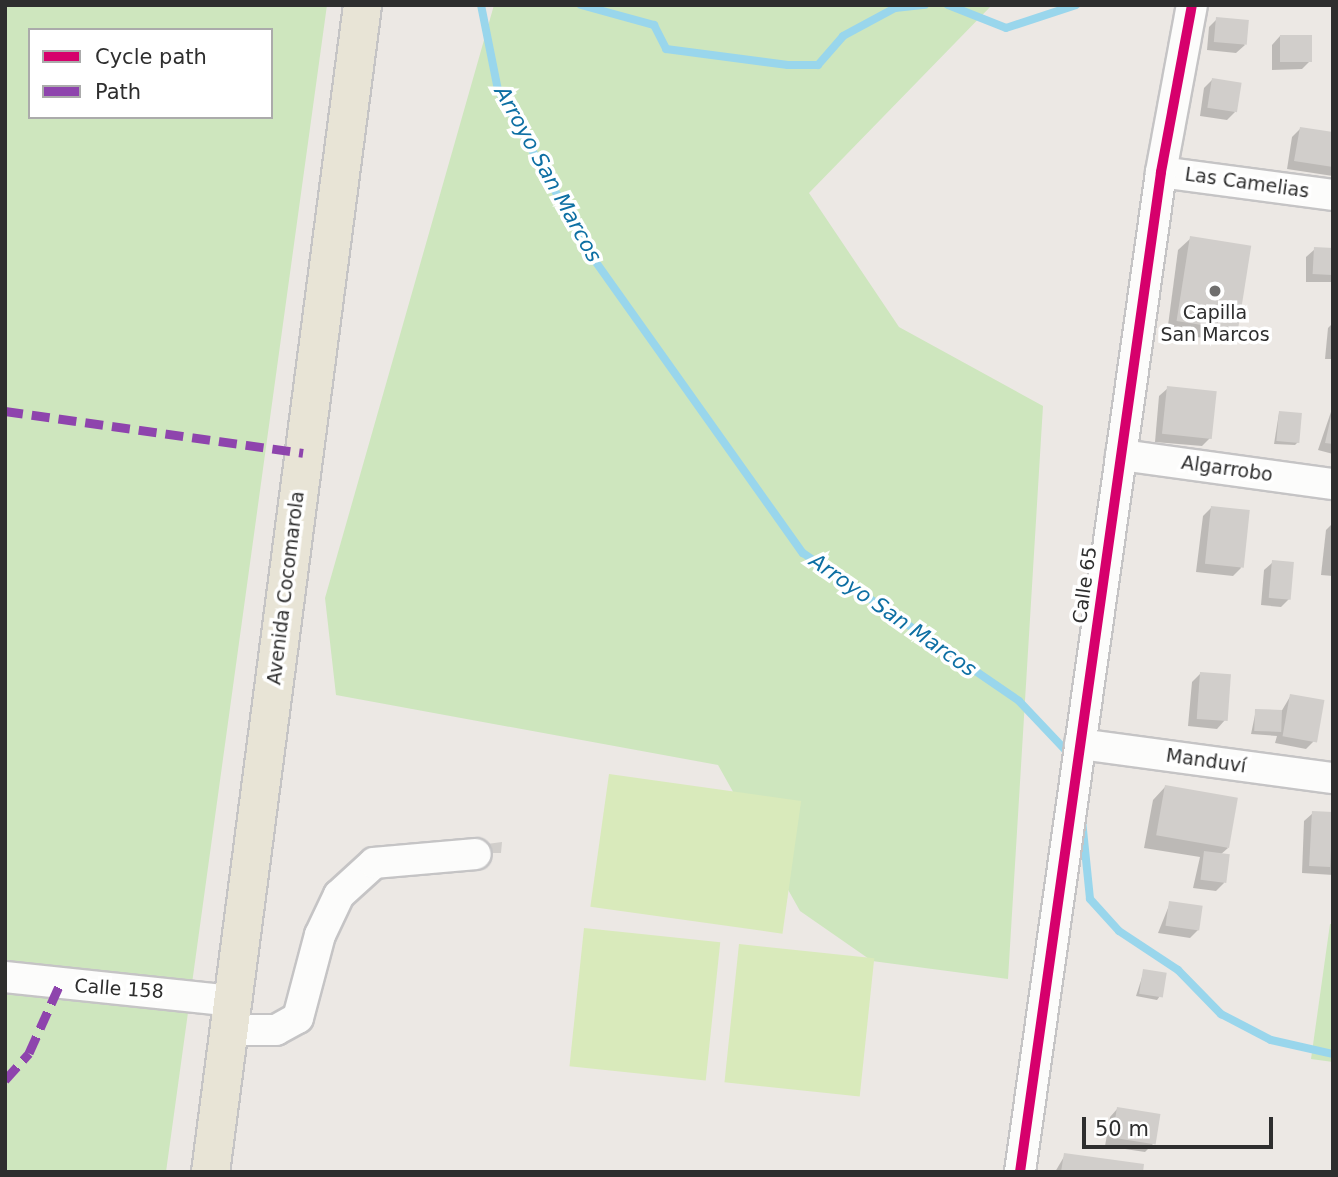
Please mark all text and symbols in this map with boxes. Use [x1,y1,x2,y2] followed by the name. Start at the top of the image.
[28,28,273,119] legend
[95,45,207,69] text: Cycle path
[95,80,141,104] text: Path
[489,81,607,267] water label: Arroyo San Marcos
[1183,163,1311,203] street label: Las Camelias
[1207,283,1223,299] marker: Capilla San Marcos
[1160,302,1270,346] place label: Capilla San Marcos
[1180,451,1274,487] street label: Algarrobo
[263,490,309,686] street label: Avenida Cocomarola
[1068,545,1102,625] street label: Calle 65
[805,548,981,682] water label: Arroyo San Marcos
[1164,744,1248,778] street label: Manduví
[74,975,164,1003] street label: Calle 158
[1086,1104,1277,1148] scale bar
[1095,1117,1149,1141] text: 50 m

